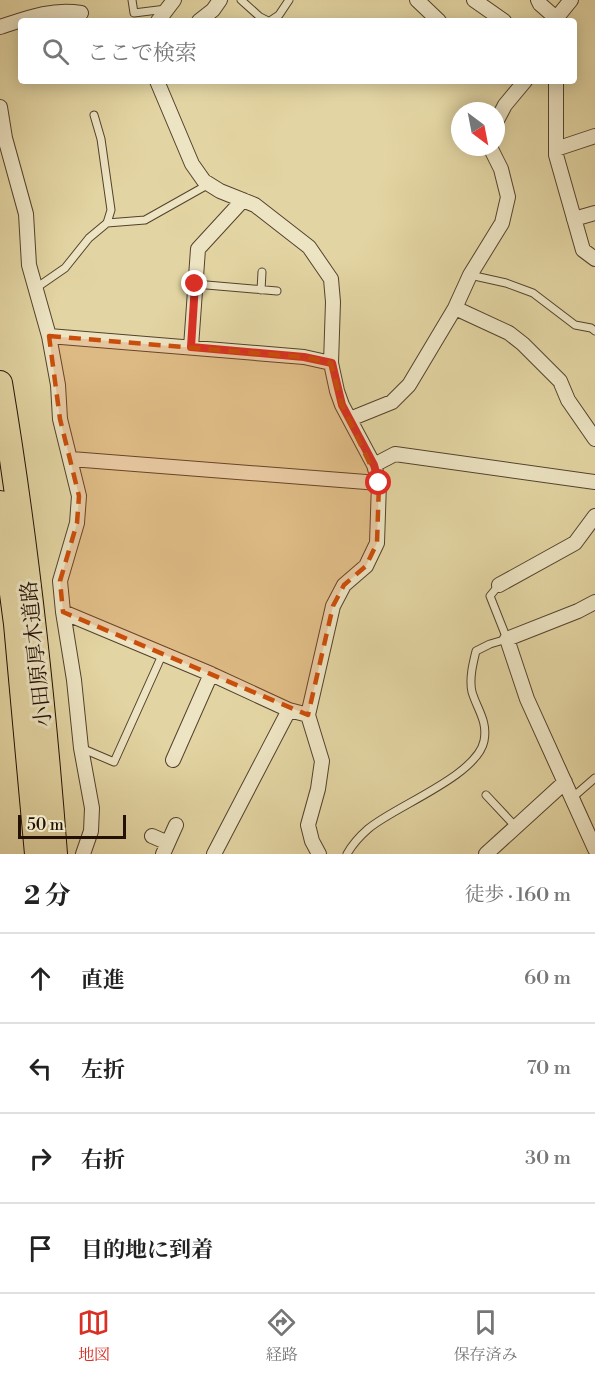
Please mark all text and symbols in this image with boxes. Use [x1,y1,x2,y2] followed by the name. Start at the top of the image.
[18,18,577,84] search box
[39,35,72,68] icon: search
[87,40,197,67] text: ここで検索
[451,102,505,156] north arrow
[181,270,207,296] route end
[365,469,391,495] route start
[16,579,58,728] street label: 小田原厚木道路
[18,812,126,840] scale bar
[27,815,64,835] text: 50 m
[24,880,70,912] text: 2 分
[465,883,571,908] text: 徒歩 · 160 m
[24,962,57,995] icon: ahead
[524,966,571,991] text: 60 m
[81,967,125,994] text: 直進
[24,1052,57,1085] icon: left
[527,1056,571,1081] text: 70 m
[81,1057,125,1084] text: 左折
[24,1142,57,1175] icon: right
[525,1146,571,1171] text: 30 m
[81,1147,125,1174] text: 右折
[24,1232,57,1265] icon: arrive
[81,1237,213,1264] text: 目的地に到着
[77,1306,110,1365] tab: 地図
[265,1306,298,1365] tab: 経路
[453,1306,517,1365] tab: 保存済み

